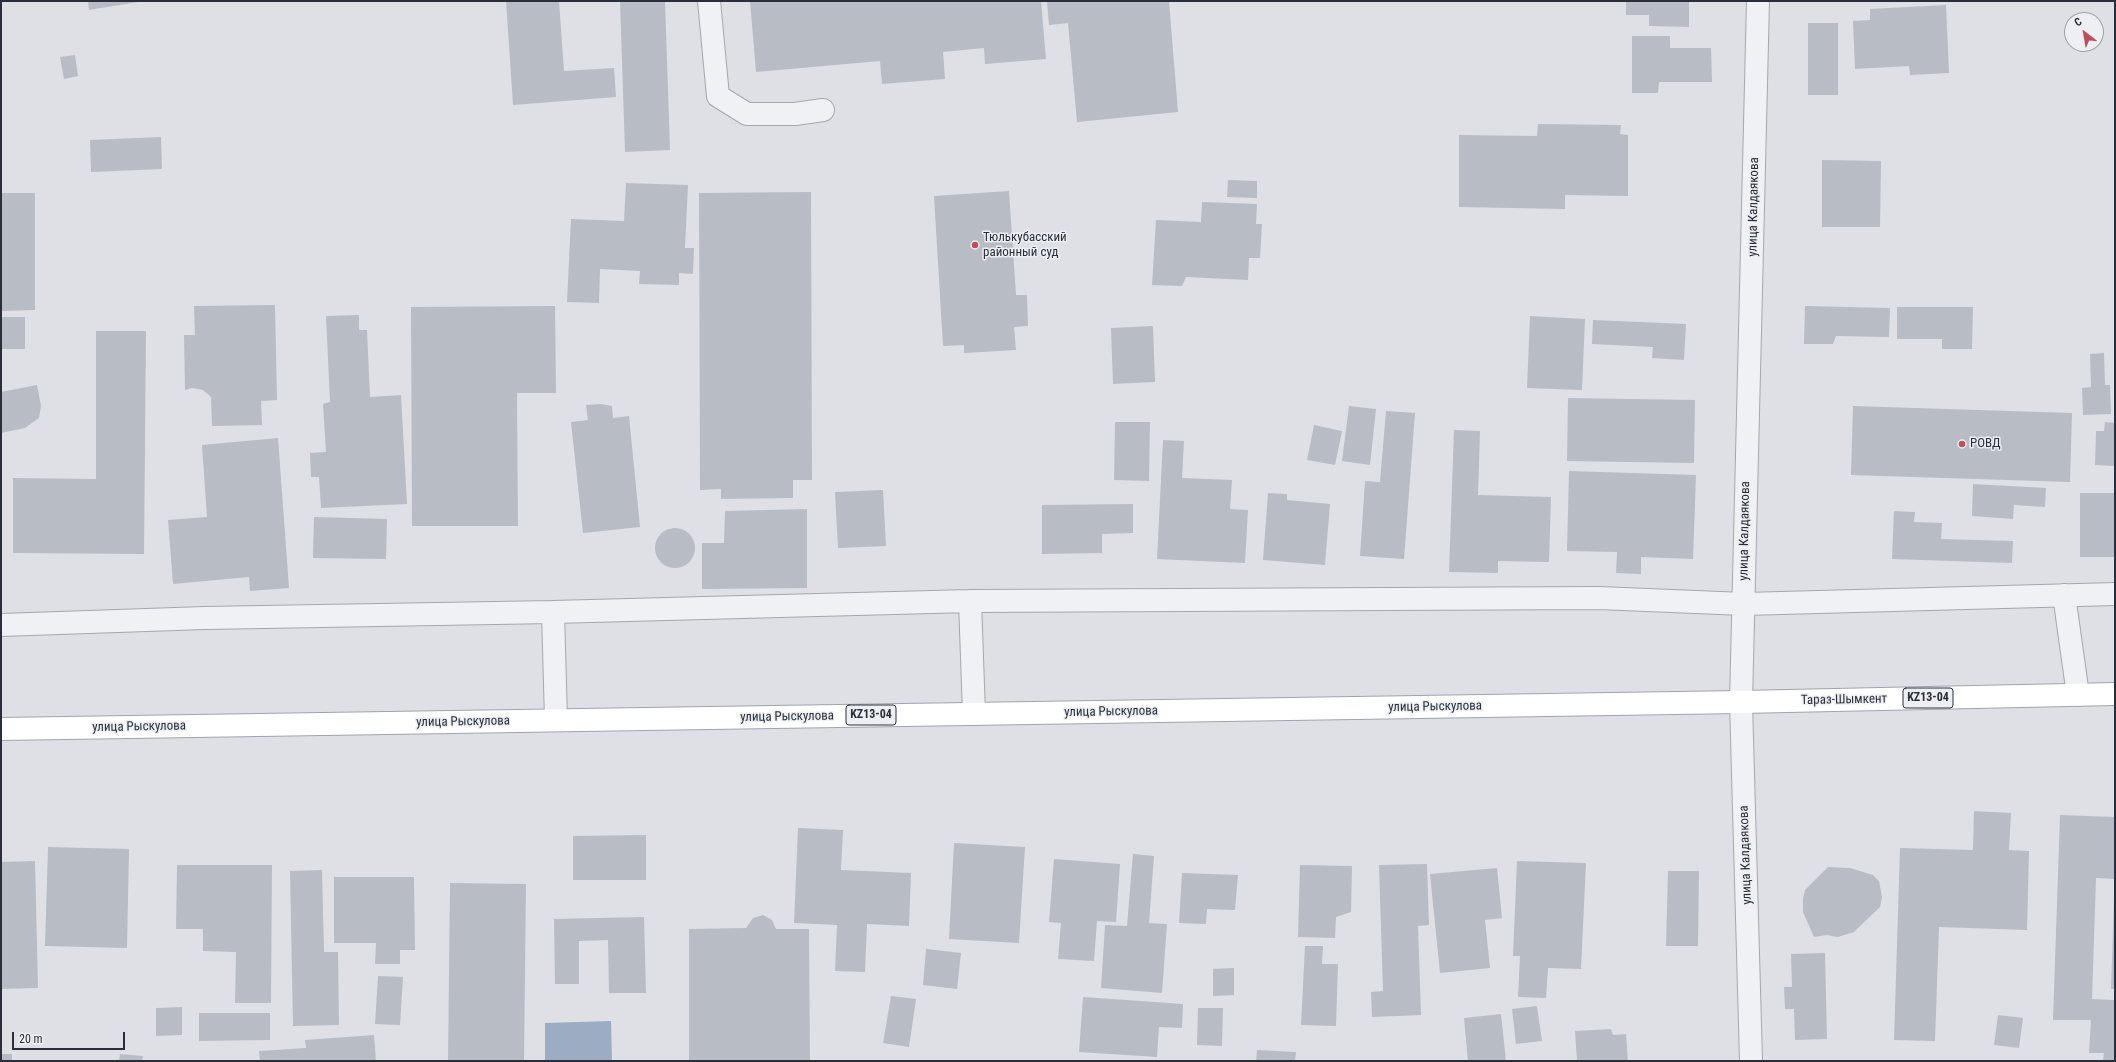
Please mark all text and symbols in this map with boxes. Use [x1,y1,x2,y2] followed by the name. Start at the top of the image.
[2064,12,2104,52] north arrow
[2072,15,2084,29] text: С
[1745,157,1763,257] street label: улица Калдаякова
[983,230,1067,261] place label: Тюлькубасский районный суд
[970,240,980,250] marker: Тюлькубасский районный суд
[1970,436,2001,452] place label: РОВД
[1957,439,1967,449] marker: РОВД
[1736,481,1754,581] street label: улица Калдаякова
[1903,688,1953,708] road number: KZ13-04
[1801,691,1887,709] street label: Тараз-Шымкент
[1388,698,1482,716] street label: улица Рыскулова
[1064,703,1158,721] street label: улица Рыскулова
[846,705,896,725] road number: KZ13-04
[740,708,834,726] street label: улица Рыскулова
[416,713,510,731] street label: улица Рыскулова
[92,718,186,736] street label: улица Рыскулова
[1736,805,1756,905] street label: улица Калдаякова
[14,1024,127,1050] scale bar
[19,1032,43,1046] text: 20 m

